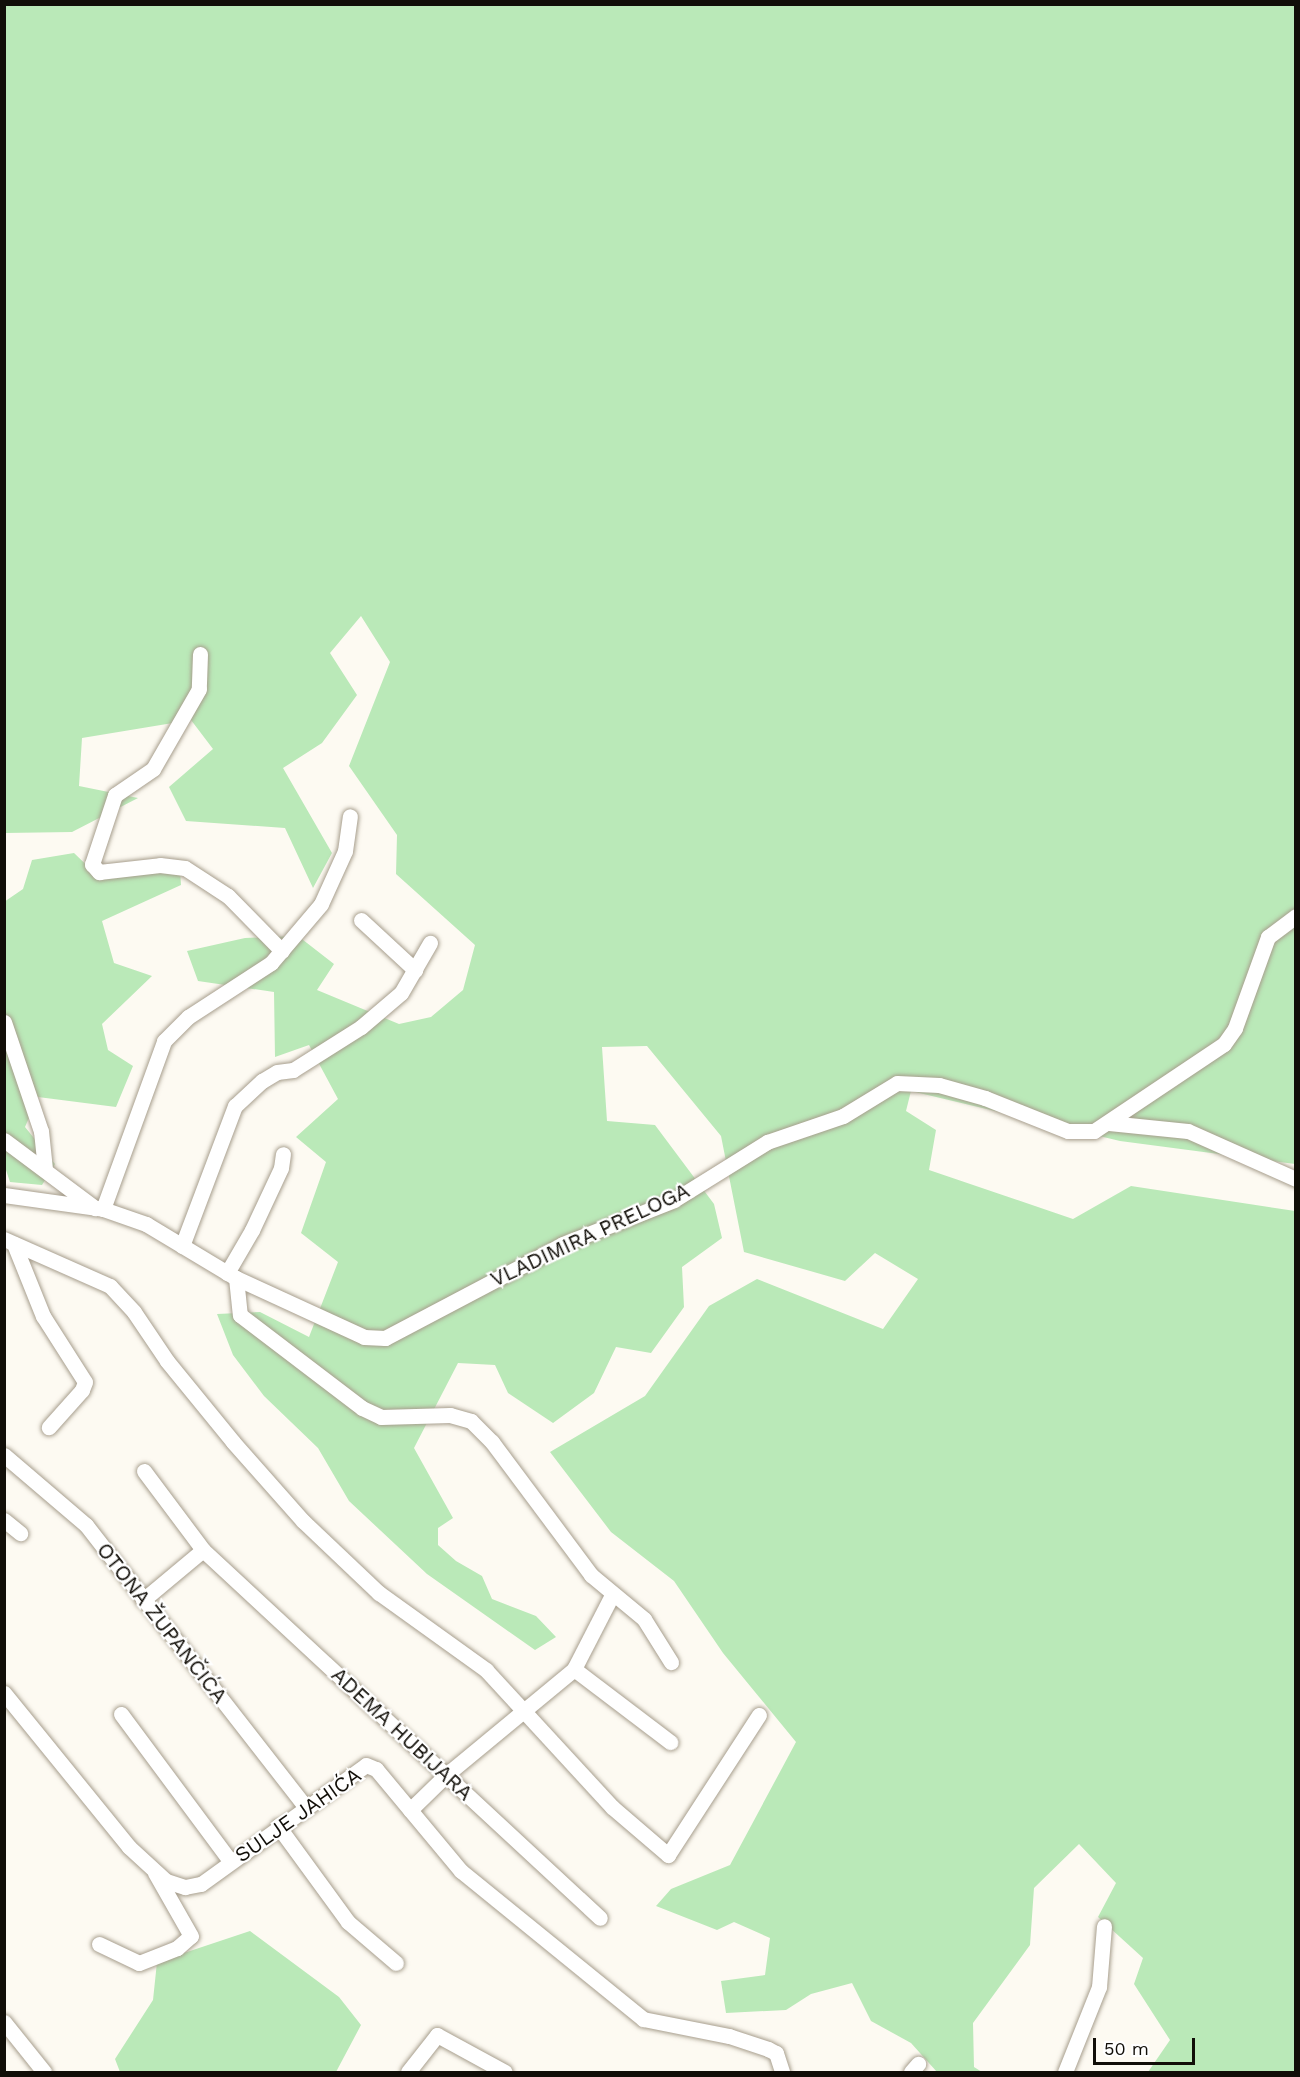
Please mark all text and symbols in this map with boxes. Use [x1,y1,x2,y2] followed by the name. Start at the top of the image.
[486,1178,694,1292] street label: VLADIMIRA PRELOGA
[91,1537,233,1709] street label: OTONA ŽUPANČIĆA
[326,1662,478,1806] street label: ADEMA HUBIJARA
[230,1762,366,1868] street label: SULJE JAHIĆA
[1096,2026,1198,2064] scale bar
[1104,2038,1149,2059] text: 50 m

